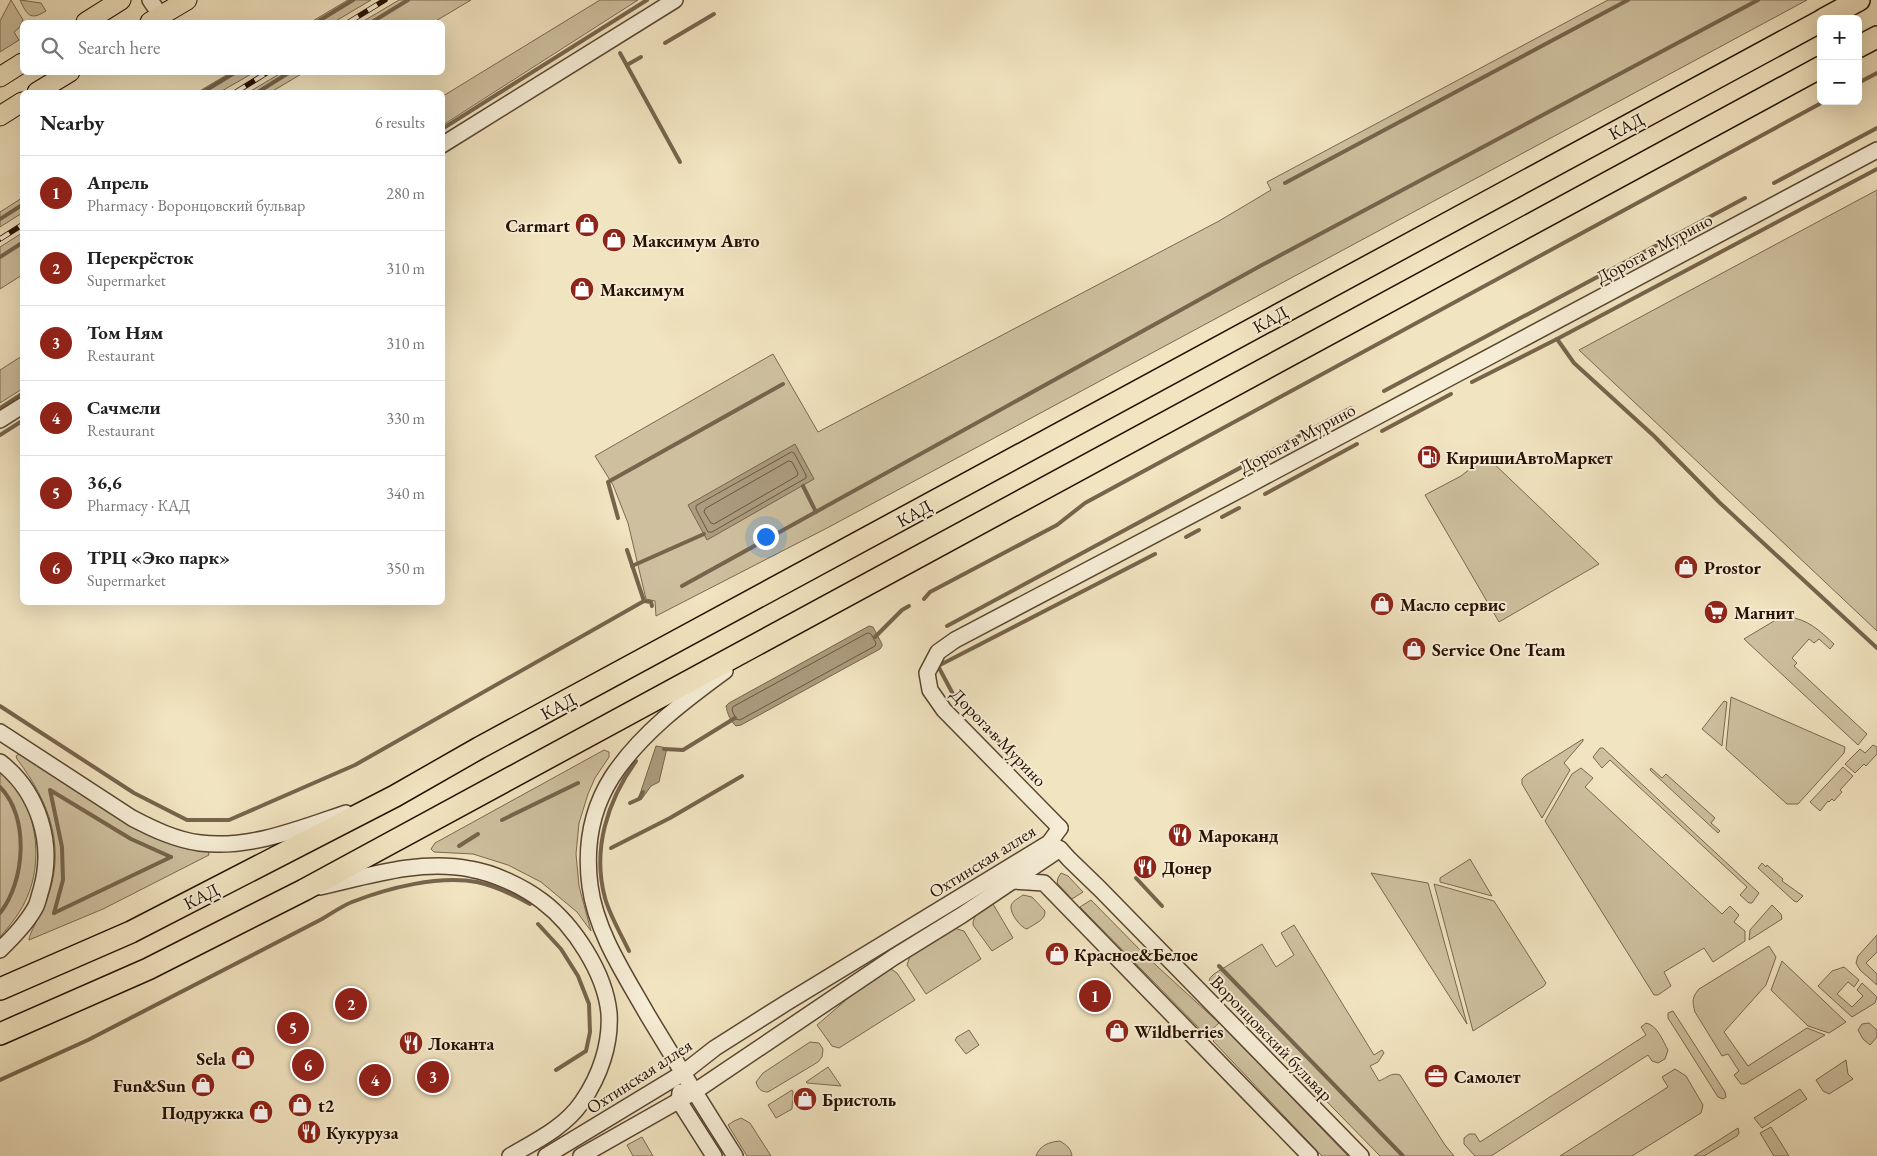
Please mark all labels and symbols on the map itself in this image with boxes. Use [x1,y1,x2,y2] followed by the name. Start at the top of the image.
[1604,107,1648,145] street label: КАД
[1592,208,1716,288] street label: Дорога в Мурино
[574,212,600,238] shop icon: Carmart
[506,214,570,237] place label: Carmart
[601,227,627,253] shop icon: Максимум Авто
[632,229,760,252] place label: Максимум Авто
[569,276,595,302] shop icon: Максимум
[600,278,685,301] place label: Максимум
[1248,300,1292,338] street label: КАД
[1235,398,1359,478] street label: Дорога в Мурино
[1416,444,1442,470] fuel station icon: КиришиАвтоМаркет
[1446,446,1613,469] place label: КиришиАвтоМаркет
[892,494,936,532] street label: КАД
[753,524,779,550] your location
[1673,554,1699,580] shop icon: Prostor
[1704,556,1761,579] place label: Prostor
[1369,591,1395,617] shop icon: Масло сервис
[1400,593,1506,616] place label: Масло сервис
[1703,599,1729,625] supermarket icon: Магнит
[1734,601,1794,624] place label: Магнит
[1401,636,1427,662] shop icon: Service One Team
[1432,638,1566,661] place label: Service One Team
[946,683,1052,791] street label: Дорога в Мурино
[536,687,580,725] street label: КАД
[924,819,1040,903] street label: Охтинская аллея
[1167,822,1193,848] restaurant icon: Мароканд
[1198,824,1279,847] place label: Мароканд
[1132,854,1158,880] restaurant icon: Донер
[1162,856,1212,879] place label: Донер
[179,877,223,915] street label: КАД
[1044,941,1070,967] shop icon: Красное&Белое
[1074,943,1199,966] place label: Красное&Белое
[1206,970,1338,1106] street label: Воронцовский бульвар
[1079,977,1111,1015] pin: 1
[335,985,367,1023] pin: 2
[277,1009,309,1047] pin: 5
[1104,1018,1130,1044] shop icon: Wildberries
[1134,1020,1223,1043] place label: Wildberries
[398,1030,424,1056] restaurant icon: Локанта
[428,1032,494,1055] place label: Локанта
[582,1033,696,1119] street label: Охтинская аллея
[230,1045,256,1071] shop icon: Sela
[292,1046,324,1084] pin: 6
[196,1047,226,1070] place label: Sela
[417,1058,449,1096] pin: 3
[359,1061,391,1099] pin: 4
[1423,1063,1449,1089] office icon: Самолет
[1454,1065,1521,1088] place label: Самолет
[190,1072,216,1098] shop icon: Fun&Sun
[113,1074,186,1097] place label: Fun&Sun
[792,1086,818,1112] shop icon: Бристоль
[822,1088,896,1111] place label: Бристоль
[287,1092,313,1118] shop icon: t2
[318,1094,335,1117] place label: t2
[248,1099,274,1125] shop icon: Подружка
[161,1101,244,1124] place label: Подружка
[296,1119,322,1145] restaurant icon: Кукуруза
[326,1121,399,1144] place label: Кукуруза

